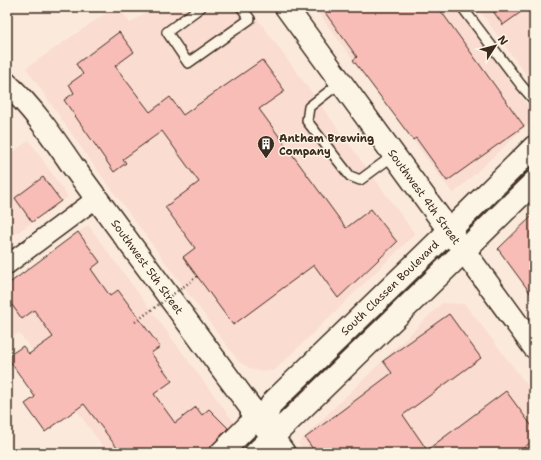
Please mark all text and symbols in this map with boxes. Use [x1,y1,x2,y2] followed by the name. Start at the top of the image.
[475,26,515,66] north arrow
[494,32,511,49] text: N
[279,131,374,159] place label: Anthem Brewing Company
[256,134,276,159] building icon: Anthem Brewing Company
[384,146,464,248] street label: Southwest 4th Street
[107,217,187,318] street label: Southwest 5th Street
[338,237,442,339] street label: South Classen Boulevard

